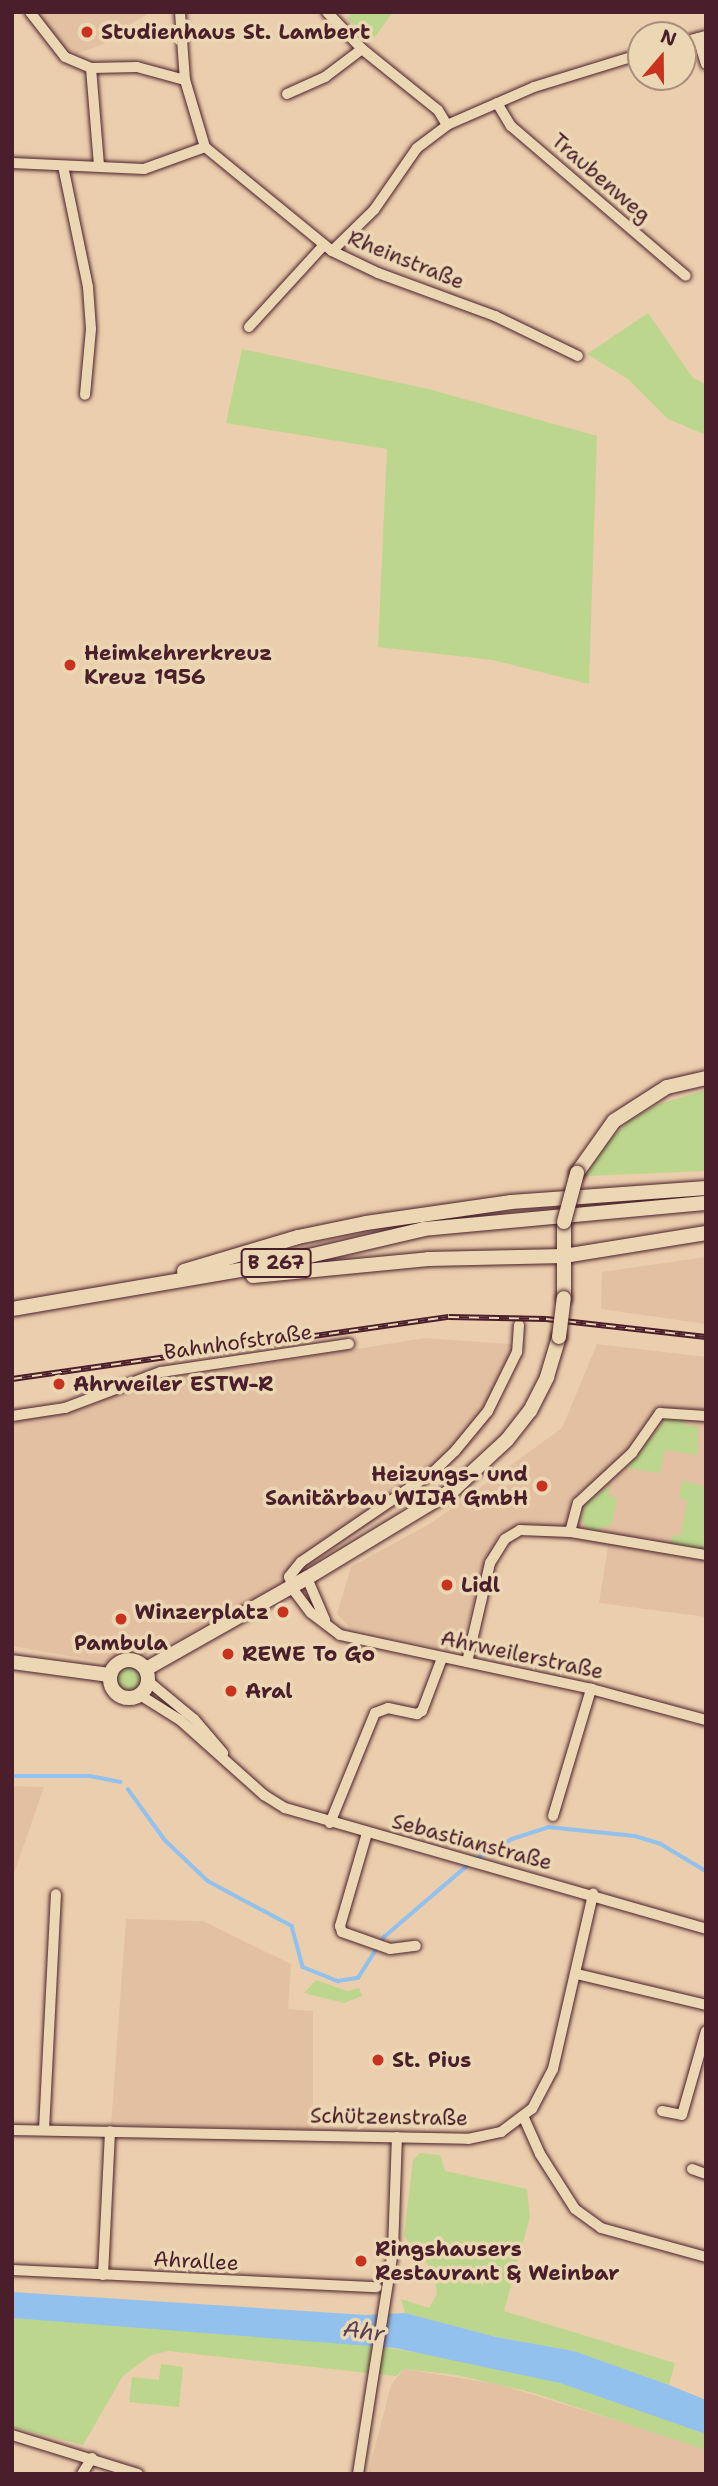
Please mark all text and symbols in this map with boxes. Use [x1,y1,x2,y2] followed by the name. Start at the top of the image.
[101,19,370,45] place label: Studienhaus St. Lambert
[627,21,697,91] north arrow
[657,23,680,52] text: N
[79,24,95,40] marker: Studienhaus St. Lambert
[546,128,656,228] street label: Traubenweg
[344,225,468,295] street label: Rheinstraße
[84,640,272,690] place label: Heimkehrerkreuz Kreuz 1956
[62,657,78,673] marker: Heimkehrerkreuz Kreuz 1956
[239,1247,313,1278] road number: B 267
[162,1319,314,1365] street label: Bahnhofstraße
[73,1371,274,1397] place label: Ahrweiler ESTW-R
[51,1376,67,1392] marker: Ahrweiler ESTW-R
[265,1461,528,1511] place label: Heizungs- und Sanitärbau WIJA GmbH
[534,1478,550,1494] marker: Heizungs- und Sanitärbau WIJA GmbH
[461,1572,500,1598] place label: Lidl
[439,1577,455,1593] marker: Lidl
[135,1599,269,1625] place label: Winzerplatz
[275,1604,291,1620] marker: Winzerplatz
[113,1611,129,1627] marker: Pambula
[438,1625,606,1685] street label: Ahrweilerstraße
[74,1630,168,1656] place label: Pambula
[242,1641,375,1667] place label: REWE To Go
[220,1646,236,1662] marker: REWE To Go
[245,1678,293,1704] place label: Aral
[223,1683,239,1699] marker: Aral
[389,1809,555,1875] street label: Sebastianstraße
[392,2047,471,2073] place label: St. Pius
[370,2052,386,2068] marker: St. Pius
[310,2103,468,2131] street label: Schützenstraße
[375,2236,620,2286] place label: Ringshausers Restaurant & Weinbar
[153,2246,239,2276] street label: Ahrallee
[353,2253,369,2269] marker: Ringshausers Restaurant & Weinbar
[342,2314,386,2348] water label: Ahr

